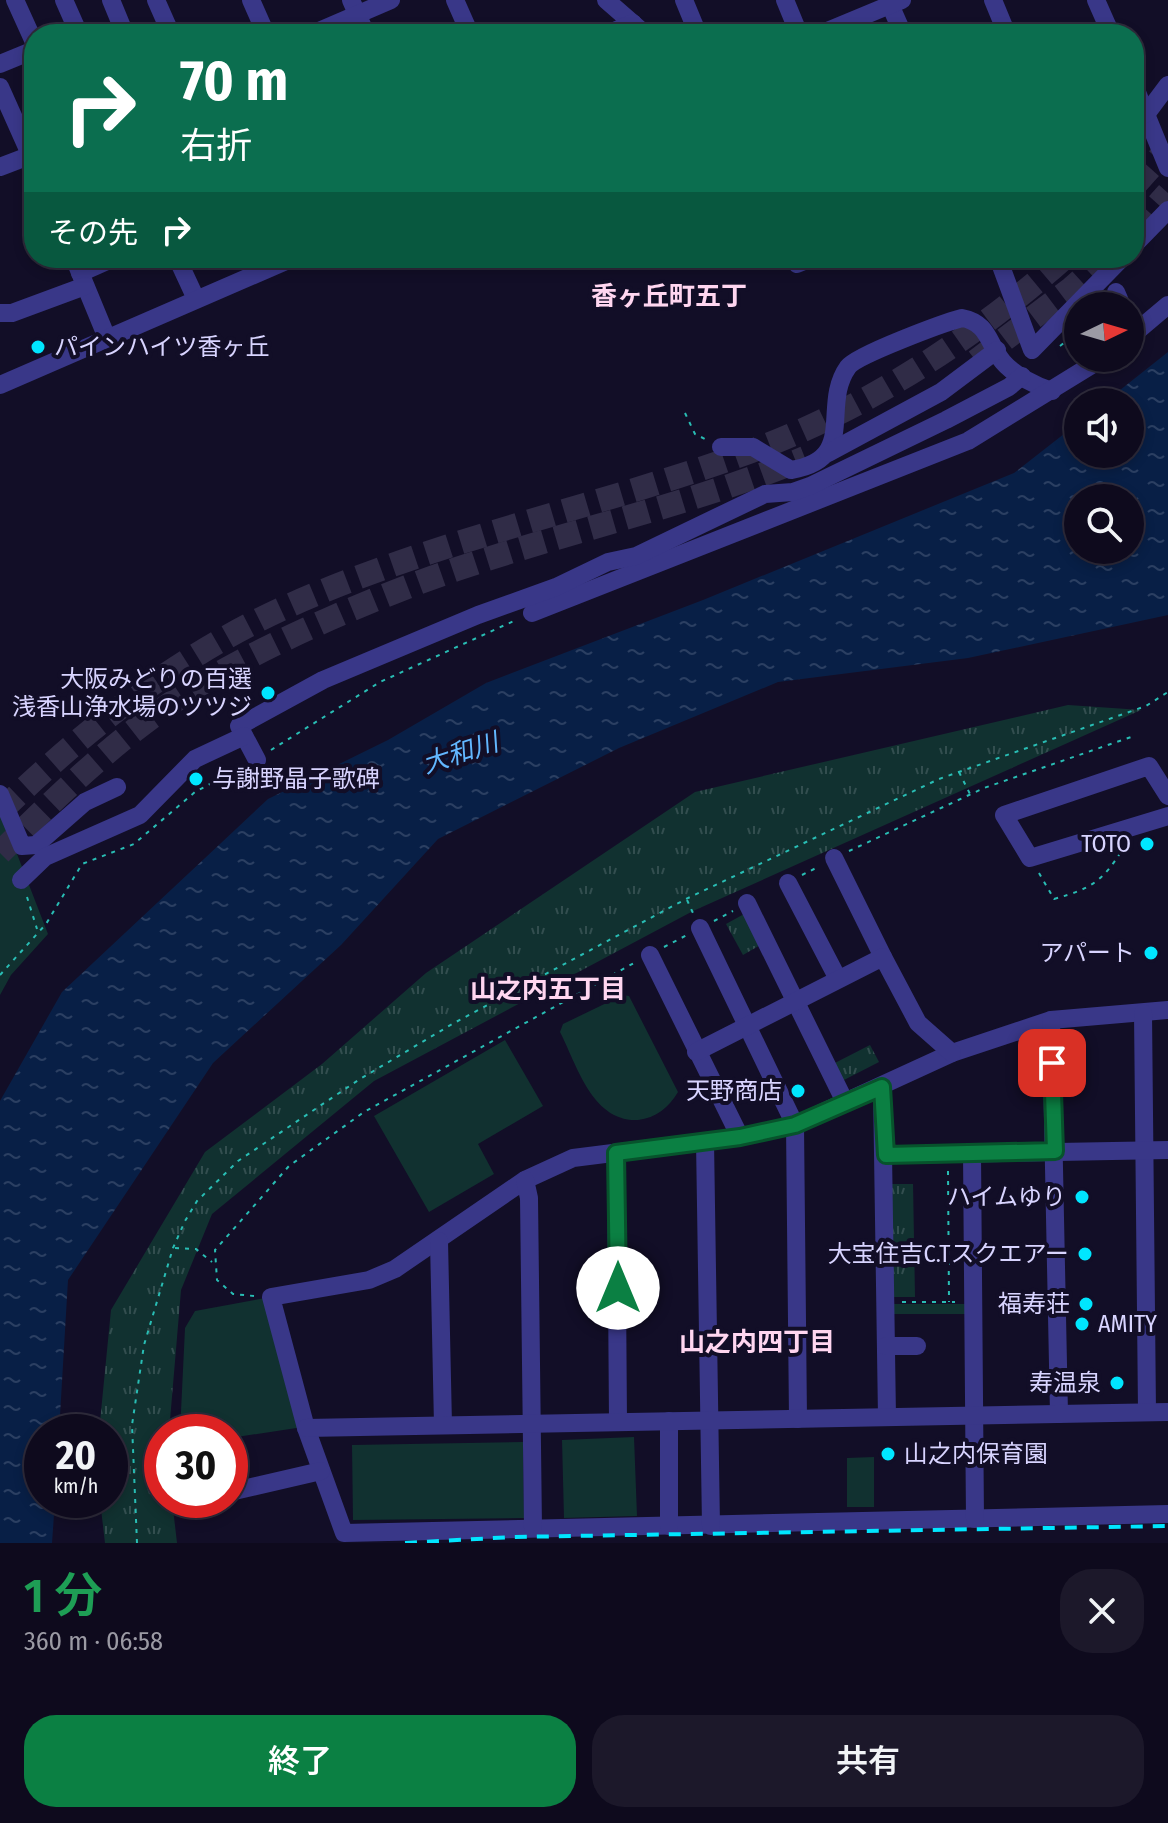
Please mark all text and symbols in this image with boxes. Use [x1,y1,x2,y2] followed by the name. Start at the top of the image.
[180,48,288,115] text: 70 m
[48,56,152,160] icon: right
[180,124,252,168] text: 右折
[154,208,198,252] icon: right
[48,215,138,251] text: その先
[591,281,747,312] district label: 香ヶ丘町五丁
[1064,292,1144,372] north arrow
[1064,292,1144,564] map controls
[54,333,270,361] place label: パインハイツ香ヶ丘
[29,338,47,356] marker: パインハイツ香ヶ丘
[1064,388,1144,468] button: sound
[1064,484,1144,564] button: search
[12,665,252,721] place label: 大阪みどりの百選 浅香山浄水場のツツジ
[259,684,277,702] marker: 大阪みどりの百選 浅香山浄水場のツツジ
[418,726,505,780] water label: 大和川
[212,765,380,793] place label: 与謝野晶子歌碑
[187,770,205,788] marker: 与謝野晶子歌碑
[1081,830,1131,858] place label: TOTO
[1138,835,1156,853] marker: TOTO
[1039,939,1135,967] place label: アパート
[1142,944,1160,962] marker: アパート
[470,974,626,1005] district label: 山之内五丁目
[1018,1029,1086,1097] pin
[1030,1041,1074,1085] icon: arrive
[686,1077,782,1105] place label: 天野商店
[789,1082,807,1100] marker: 天野商店
[947,1183,1066,1211] place label: ハイムゆり
[1073,1188,1091,1206] marker: ハイムゆり
[827,1240,1069,1268] place label: 大宝住吉C.Tスクエアー
[1076,1245,1094,1263] marker: 大宝住吉C.Tスクエアー
[576,1246,660,1330] position arrow
[998,1290,1070,1318] place label: 福寿荘
[1077,1295,1095,1313] marker: 福寿荘
[1098,1310,1157,1338] place label: AMITY
[1073,1315,1091,1333] marker: AMITY
[679,1327,835,1358] district label: 山之内四丁目
[1029,1369,1101,1397] place label: 寿温泉
[1108,1374,1126,1392] marker: 寿温泉
[144,1414,248,1518] speed limit sign: 30
[56,1432,96,1480] text: 20
[904,1440,1048,1468] place label: 山之内保育園
[879,1445,897,1463] marker: 山之内保育園
[54,1474,98,1498] text: km/h
[24,1567,102,1625] text: 1 分
[1060,1569,1144,1653] button: close
[24,1626,163,1657] text: 360 m · 06:58
[24,1715,576,1807] button: 終了
[592,1715,1144,1807] button: 共有

